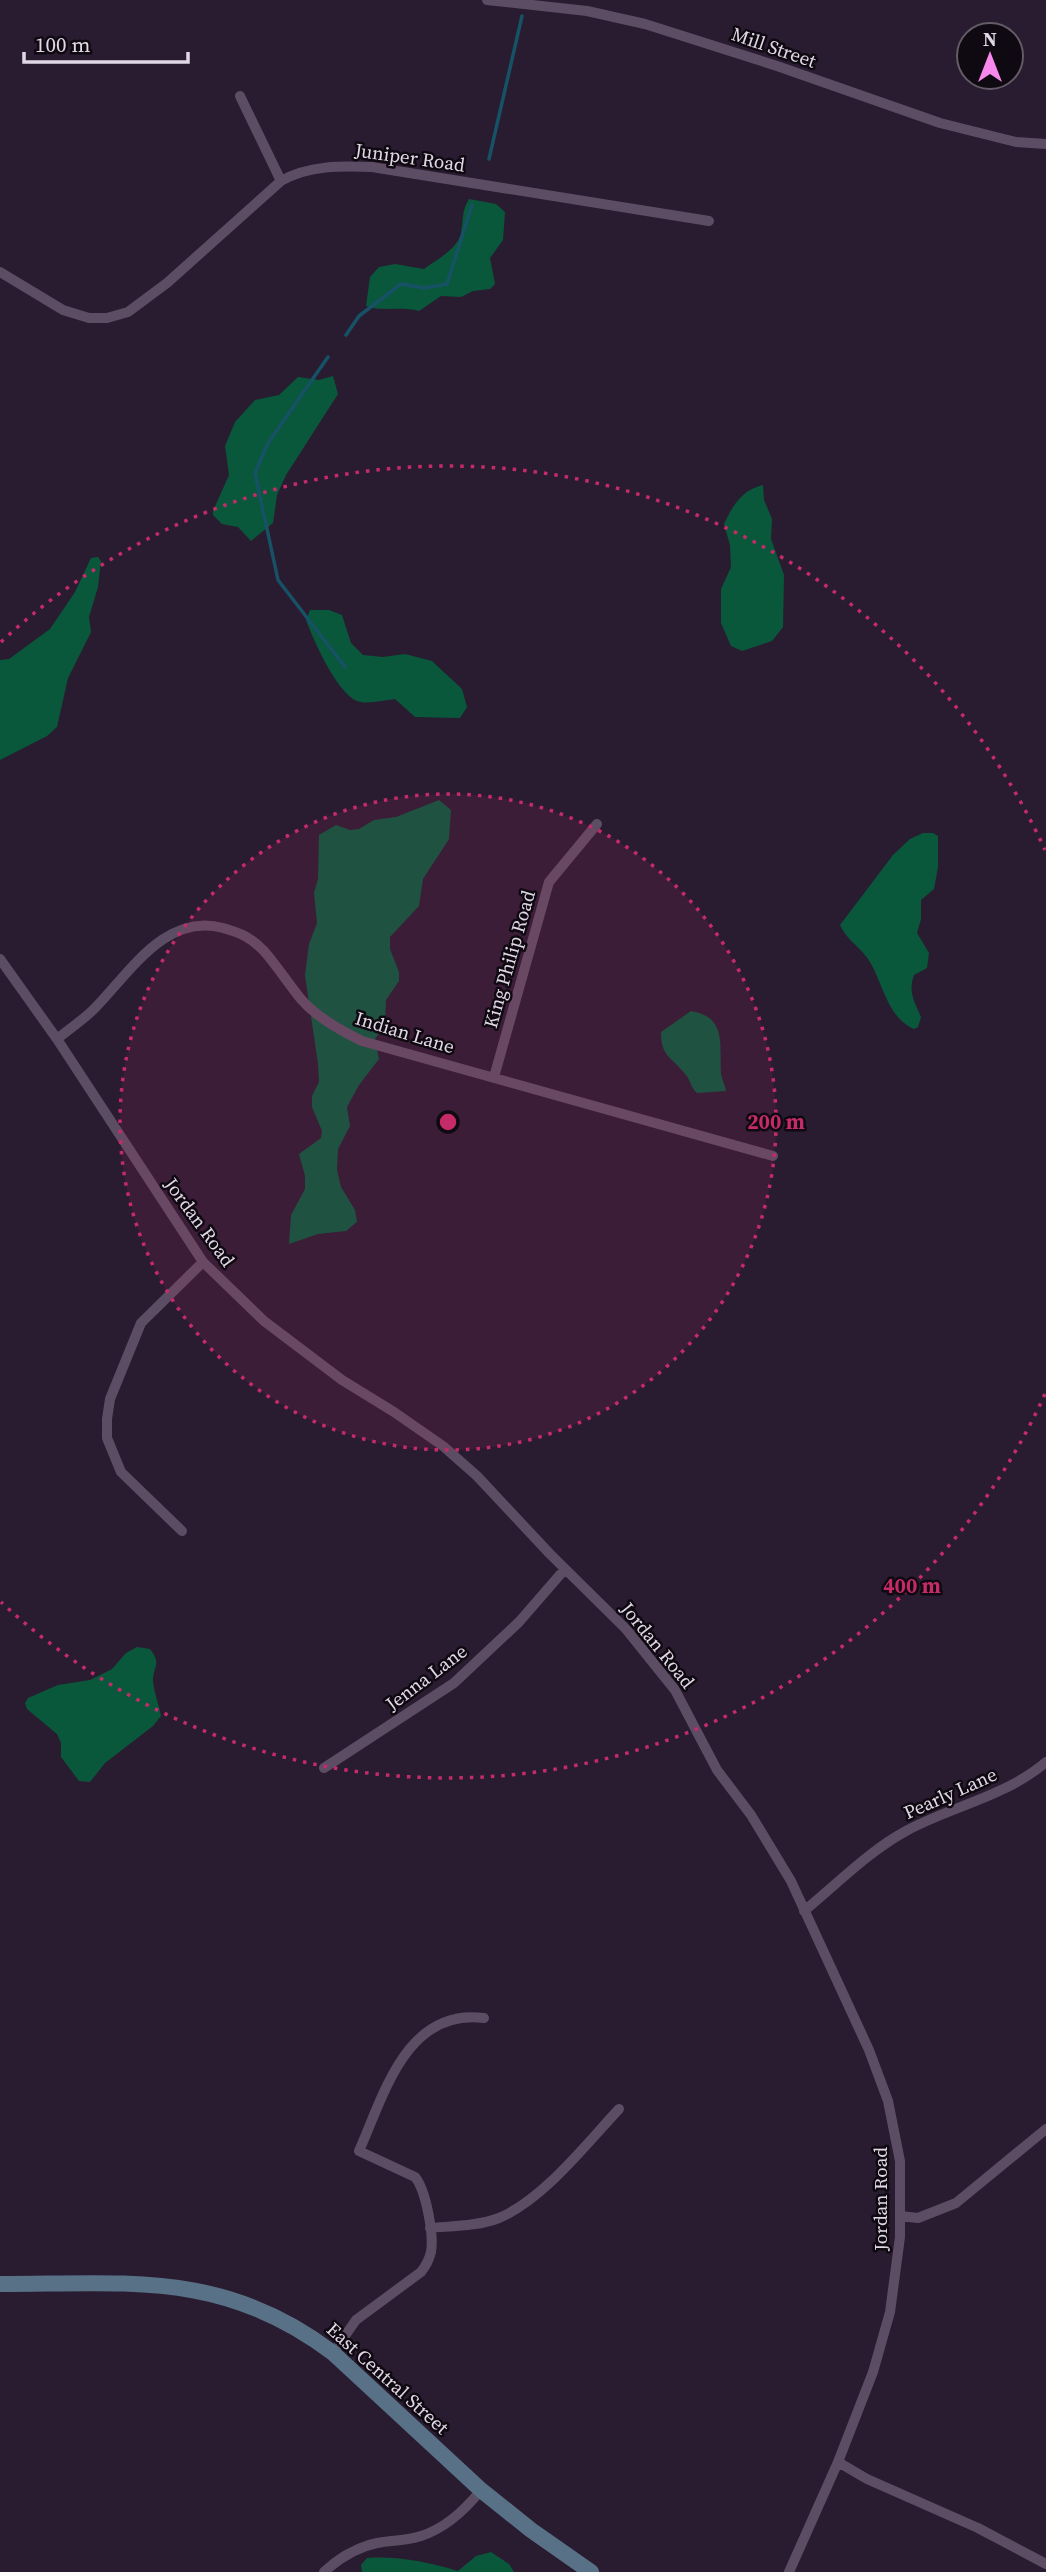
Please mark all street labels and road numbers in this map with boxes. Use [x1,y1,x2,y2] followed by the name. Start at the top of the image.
[728,20,820,74] street label: Mill Street
[352,136,467,178] street label: Juniper Road
[477,887,541,1031] street label: King Philip Road
[352,1005,458,1059] street label: Indian Lane
[158,1171,241,1272] street label: Jordan Road
[614,1596,701,1694] street label: Jordan Road
[379,1638,472,1717] street label: Jenna Lane
[899,1761,1001,1825] street label: Pearly Lane
[867,2147,893,2252] street label: Jordan Road
[321,2316,455,2440] street label: East Central Street

